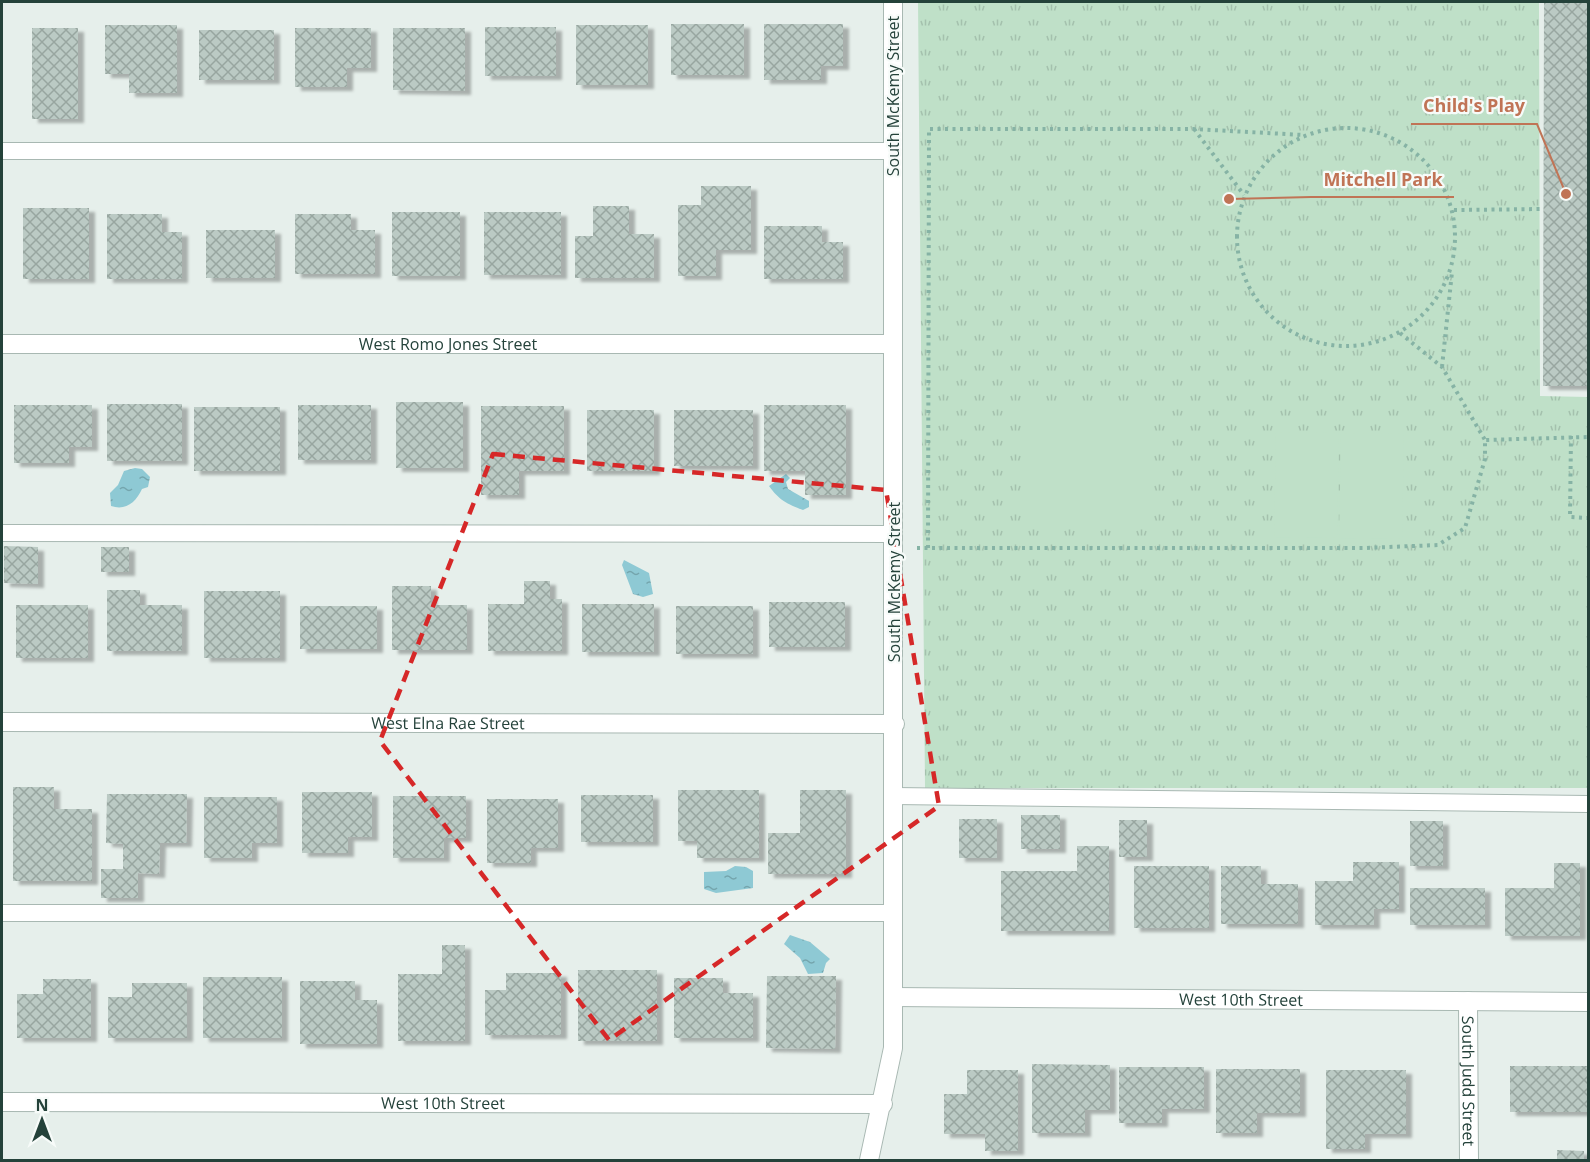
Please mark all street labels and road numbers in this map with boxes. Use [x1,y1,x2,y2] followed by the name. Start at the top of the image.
[882,16,904,176] street label: South McKemy Street
[359,333,538,355] street label: West Romo Jones Street
[883,502,905,662] street label: South McKemy Street
[371,712,525,734] street label: West Elna Rae Street
[1179,988,1303,1011] street label: West 10th Street
[1457,1016,1480,1147] street label: South Judd Street
[381,1092,505,1114] street label: West 10th Street

